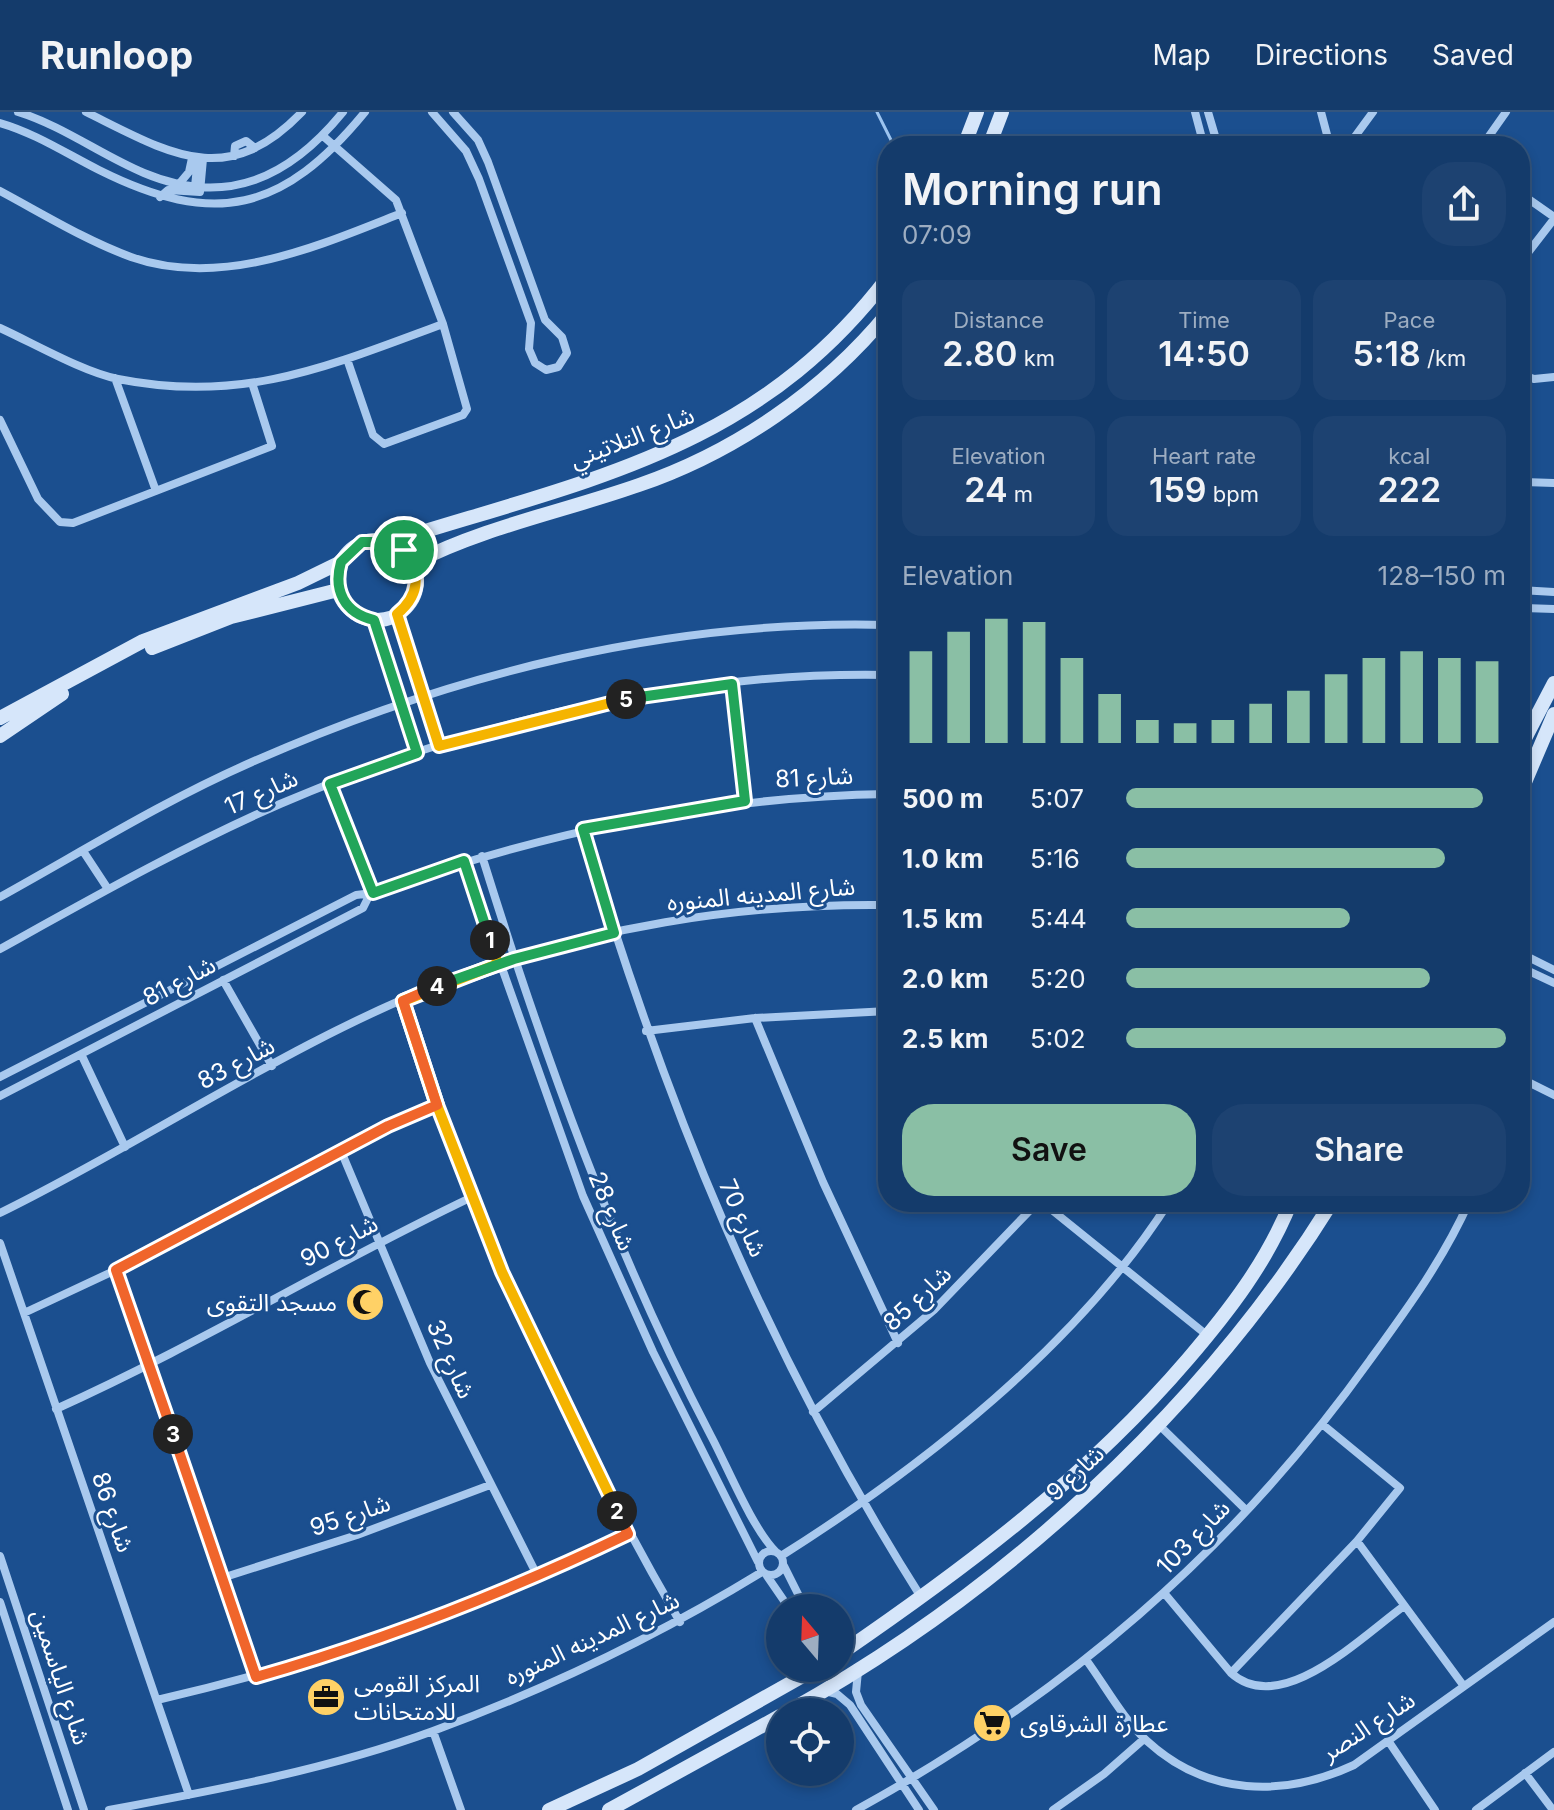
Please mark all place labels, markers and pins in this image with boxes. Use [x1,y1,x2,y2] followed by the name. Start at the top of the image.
[370,516,438,584] pin
[606,679,646,719] pin: 5
[470,920,510,960] pin: 1
[417,966,457,1006] pin: 4
[344,1281,386,1323] mosque icon: مسجد التقوى
[207,1288,337,1317] place label: مسجد التقوى
[153,1414,193,1454] pin: 3
[597,1491,637,1531] pin: 2
[354,1669,480,1726] place label: المركز القومى للامتحانات
[305,1676,347,1718] office icon: المركز القومى للامتحانات
[971,1702,1013,1744] supermarket icon: عطارة الشرقاوى
[1020,1709,1168,1738] place label: عطارة الشرقاوى

